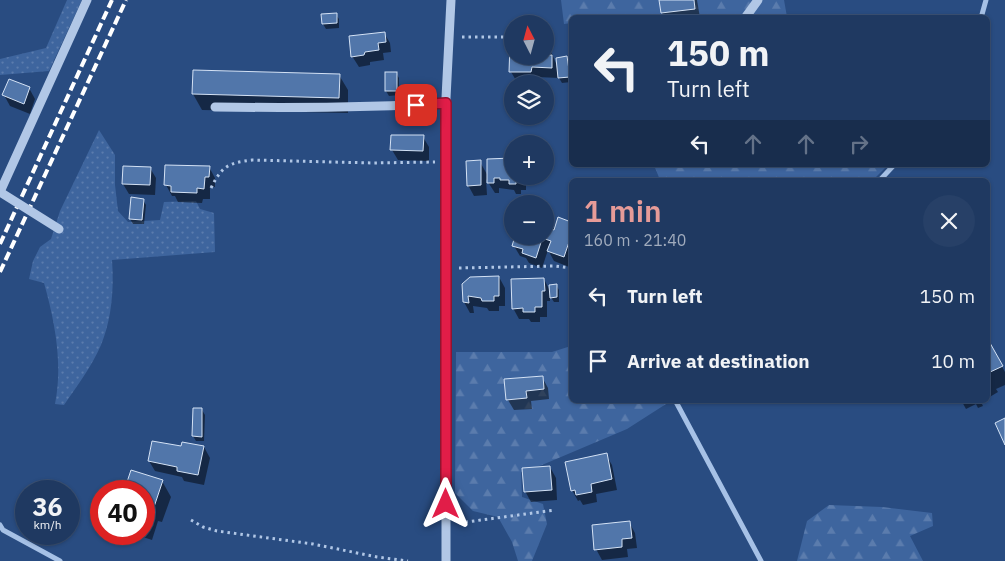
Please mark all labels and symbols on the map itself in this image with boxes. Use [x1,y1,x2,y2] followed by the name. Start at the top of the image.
[504,15,554,65] north arrow
[395,84,437,126] pin
[419,477,471,529] position arrow
[90,480,155,545] speed limit sign: 40

